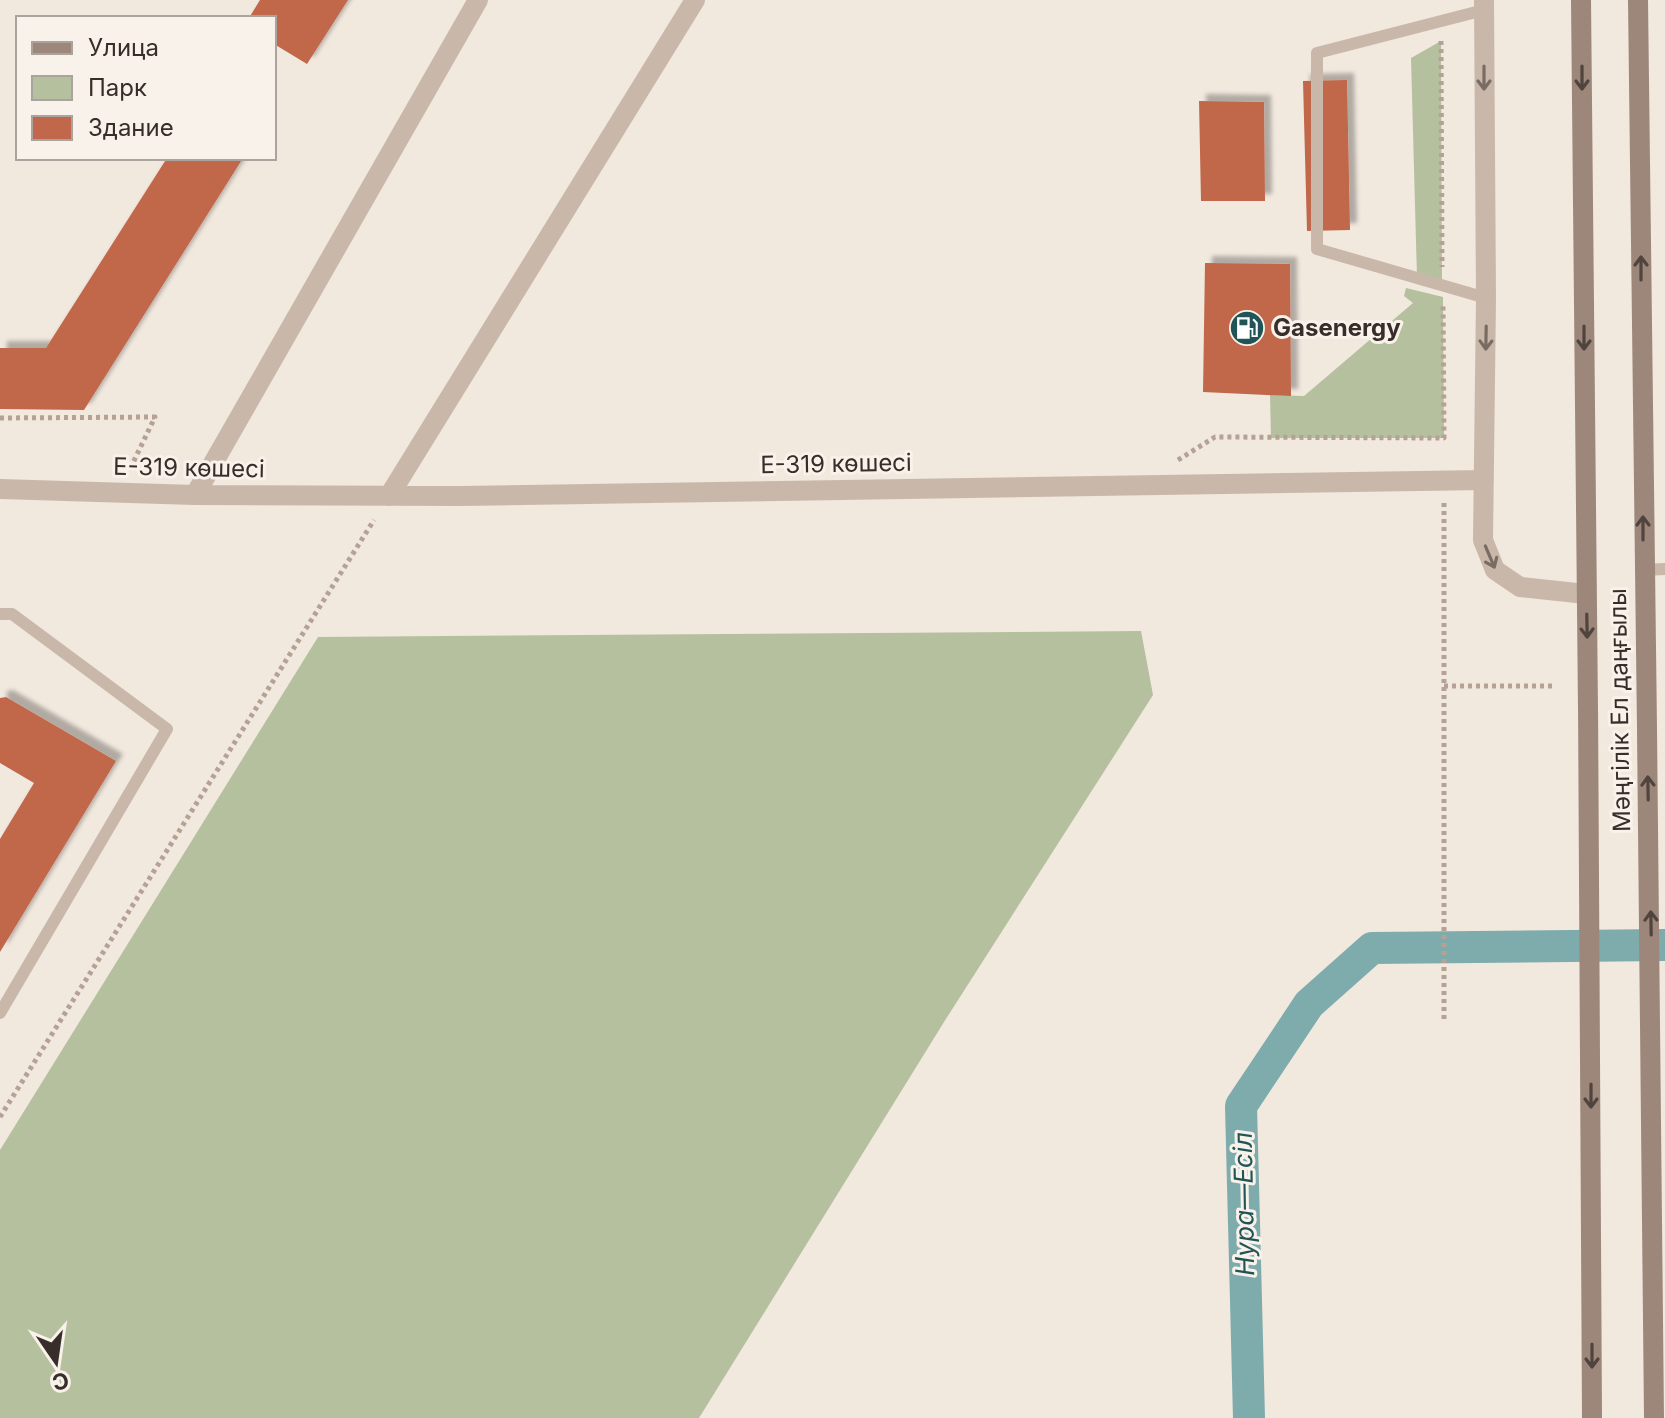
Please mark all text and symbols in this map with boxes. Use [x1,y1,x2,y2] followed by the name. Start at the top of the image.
[16,16,276,160] legend
[88,33,159,62] text: Улица
[1477,64,1492,91] one-way arrow
[1574,64,1590,91] one-way arrow
[88,73,147,102] text: Парк
[88,113,174,142] text: Здание
[1633,255,1648,282] one-way arrow
[1228,309,1266,347] fuel station icon: Gasenergy
[1273,313,1401,342] place label: Gasenergy
[1478,324,1494,351] one-way arrow
[1576,324,1592,351] one-way arrow
[760,448,912,479] street label: Е-319 көшесі
[113,452,265,483] street label: Е-319 көшесі
[1635,515,1651,542] one-way arrow
[1483,544,1498,569] one-way arrow
[1603,588,1636,832] street label: Мәңгілік Ел даңғылы
[1579,612,1594,639] one-way arrow
[1641,775,1656,802] one-way arrow
[1643,910,1659,937] one-way arrow
[1583,1082,1599,1109] one-way arrow
[1227,1132,1260,1276] water label: Нура—Есіл
[16,1322,96,1402] north arrow
[1584,1342,1600,1369] one-way arrow
[50,1367,71,1396] text: С

